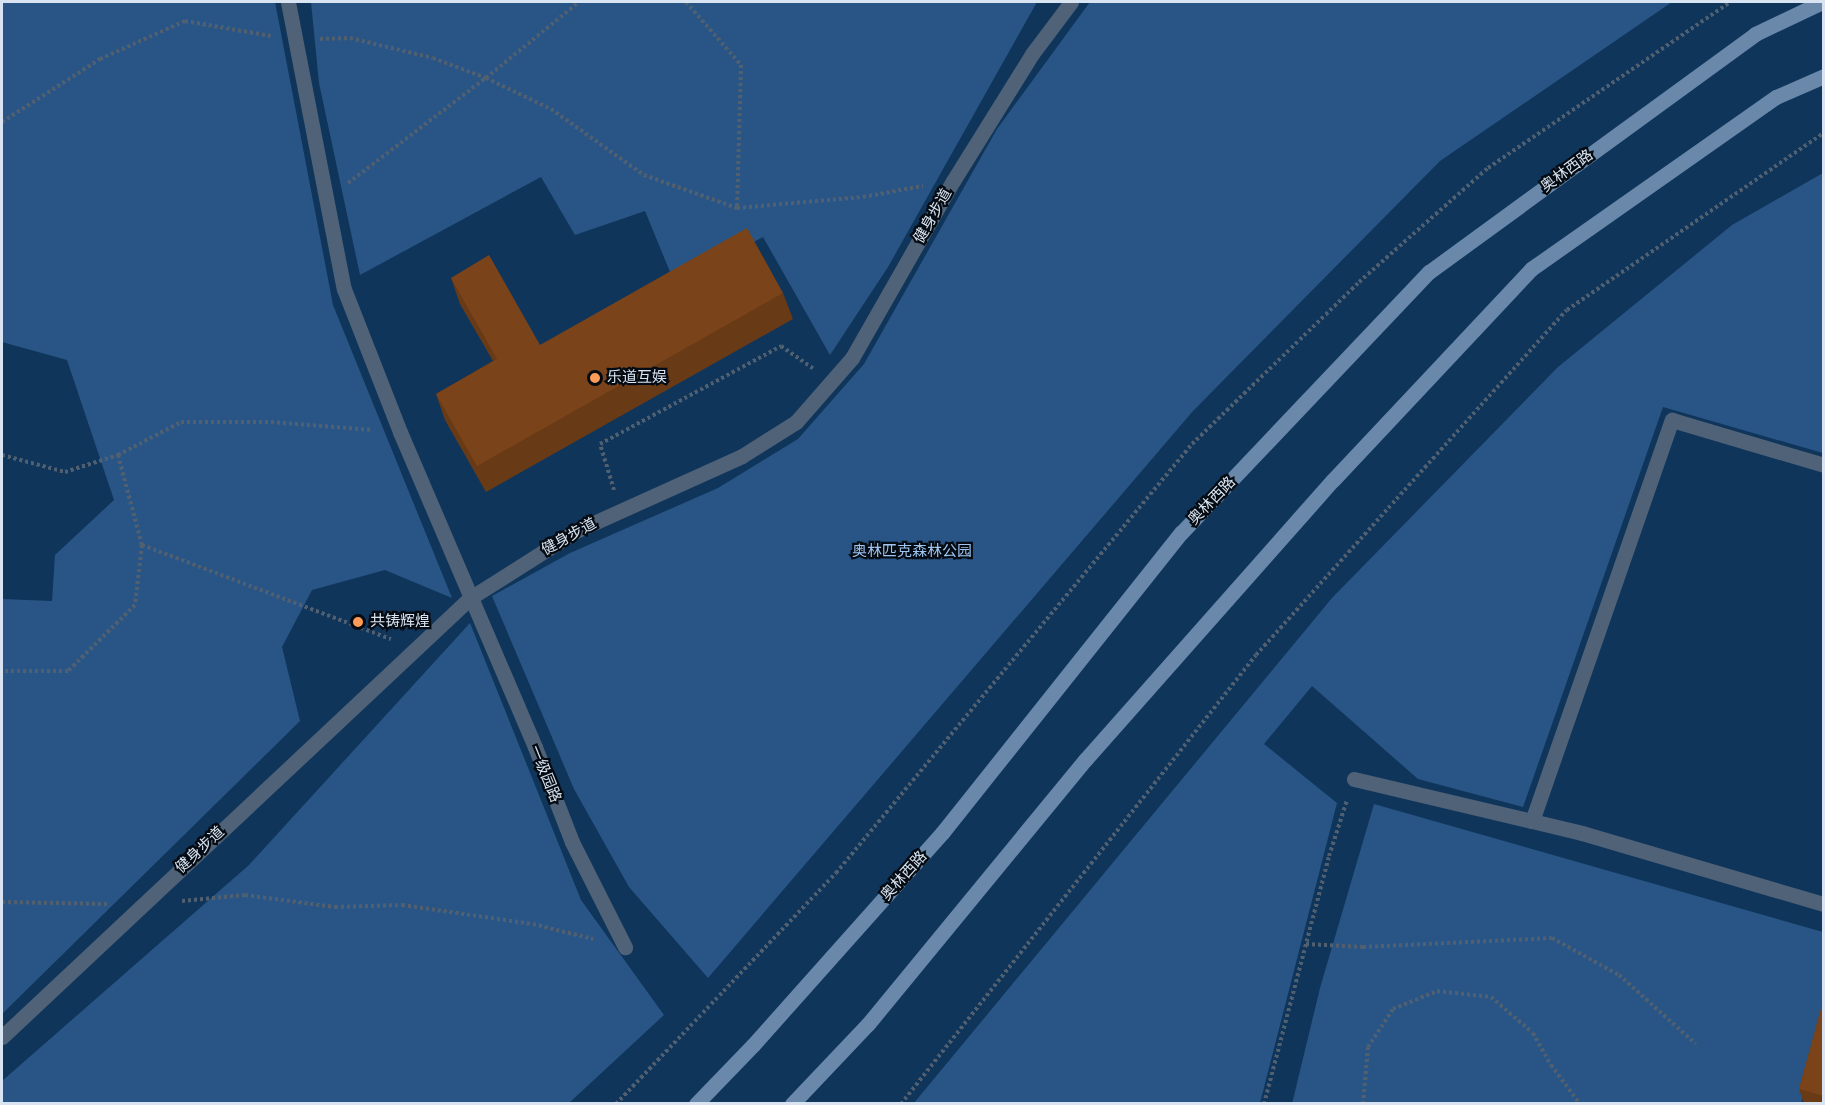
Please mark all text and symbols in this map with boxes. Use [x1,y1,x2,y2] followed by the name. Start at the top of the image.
[1537,146,1597,196] street label: 奥林西路
[910,186,956,246] street label: 健身步道
[607,369,667,387] place label: 乐道互娱
[588,371,602,385] marker: 乐道互娱
[1185,473,1239,529] street label: 奥林西路
[538,515,600,559] street label: 健身步道
[852,543,972,561] park label: 奥林匹克森林公园
[370,613,430,631] place label: 共铸辉煌
[351,615,365,629] marker: 共铸辉煌
[525,743,565,805] street label: 一级园路
[172,823,228,877] street label: 健身步道
[877,848,931,904] street label: 奥林西路

